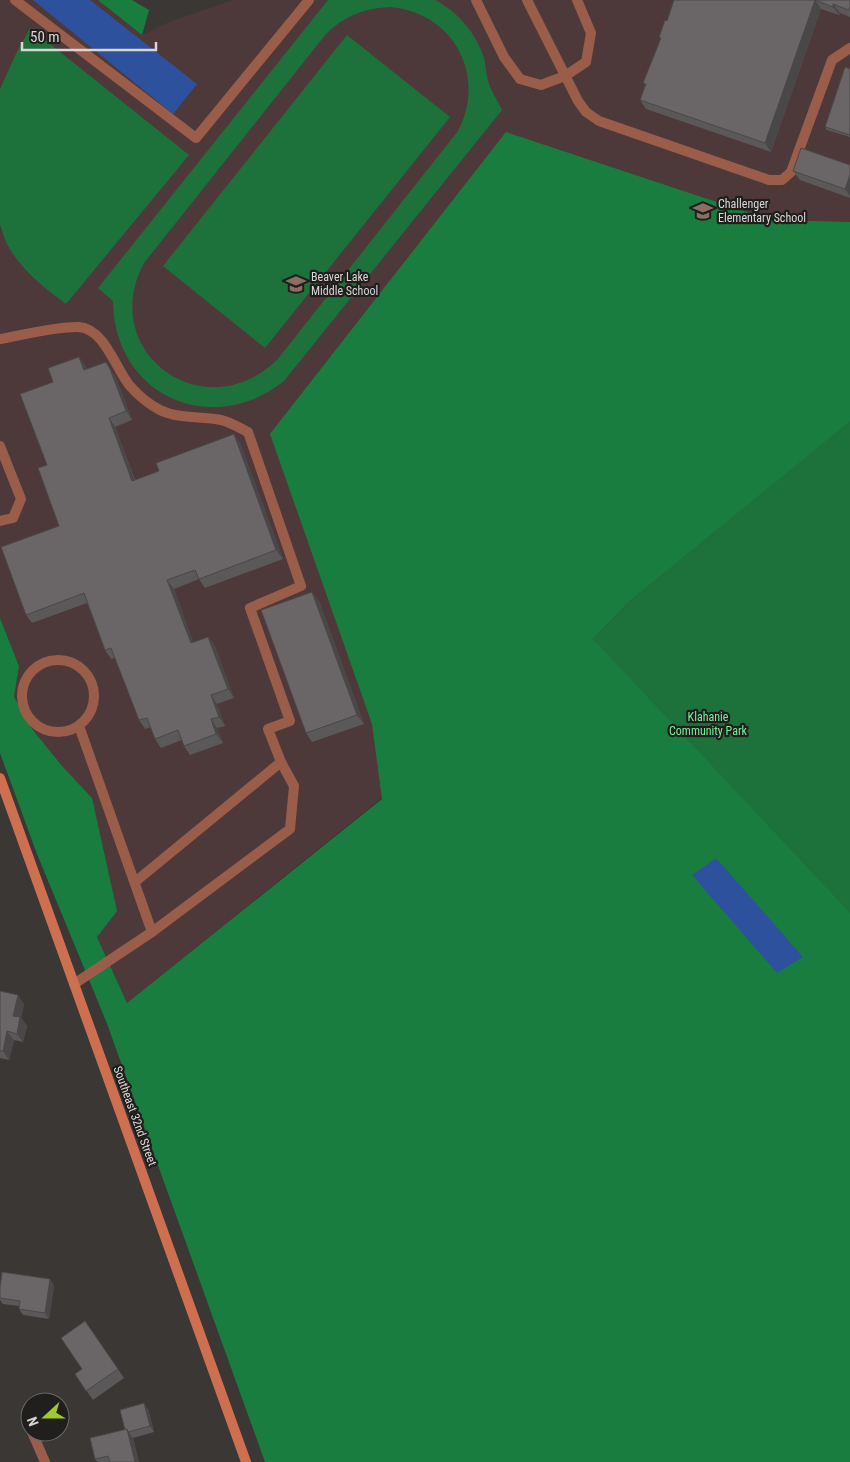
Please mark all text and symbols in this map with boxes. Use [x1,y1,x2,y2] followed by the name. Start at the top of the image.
[22,20,156,52] scale bar
[30,28,60,46] text: 50 m
[718,197,806,225] place label: Challenger Elementary School
[692,200,714,222] school or university icon: Challenger Elementary School
[311,270,378,298] place label: Beaver Lake Middle School
[285,273,307,295] school or university icon: Beaver Lake Middle School
[669,710,748,738] park label: Klahanie Community Park
[110,1064,160,1168] street label: Southeast 32nd Street
[20,1392,70,1442] north arrow
[24,1415,42,1429] text: N

